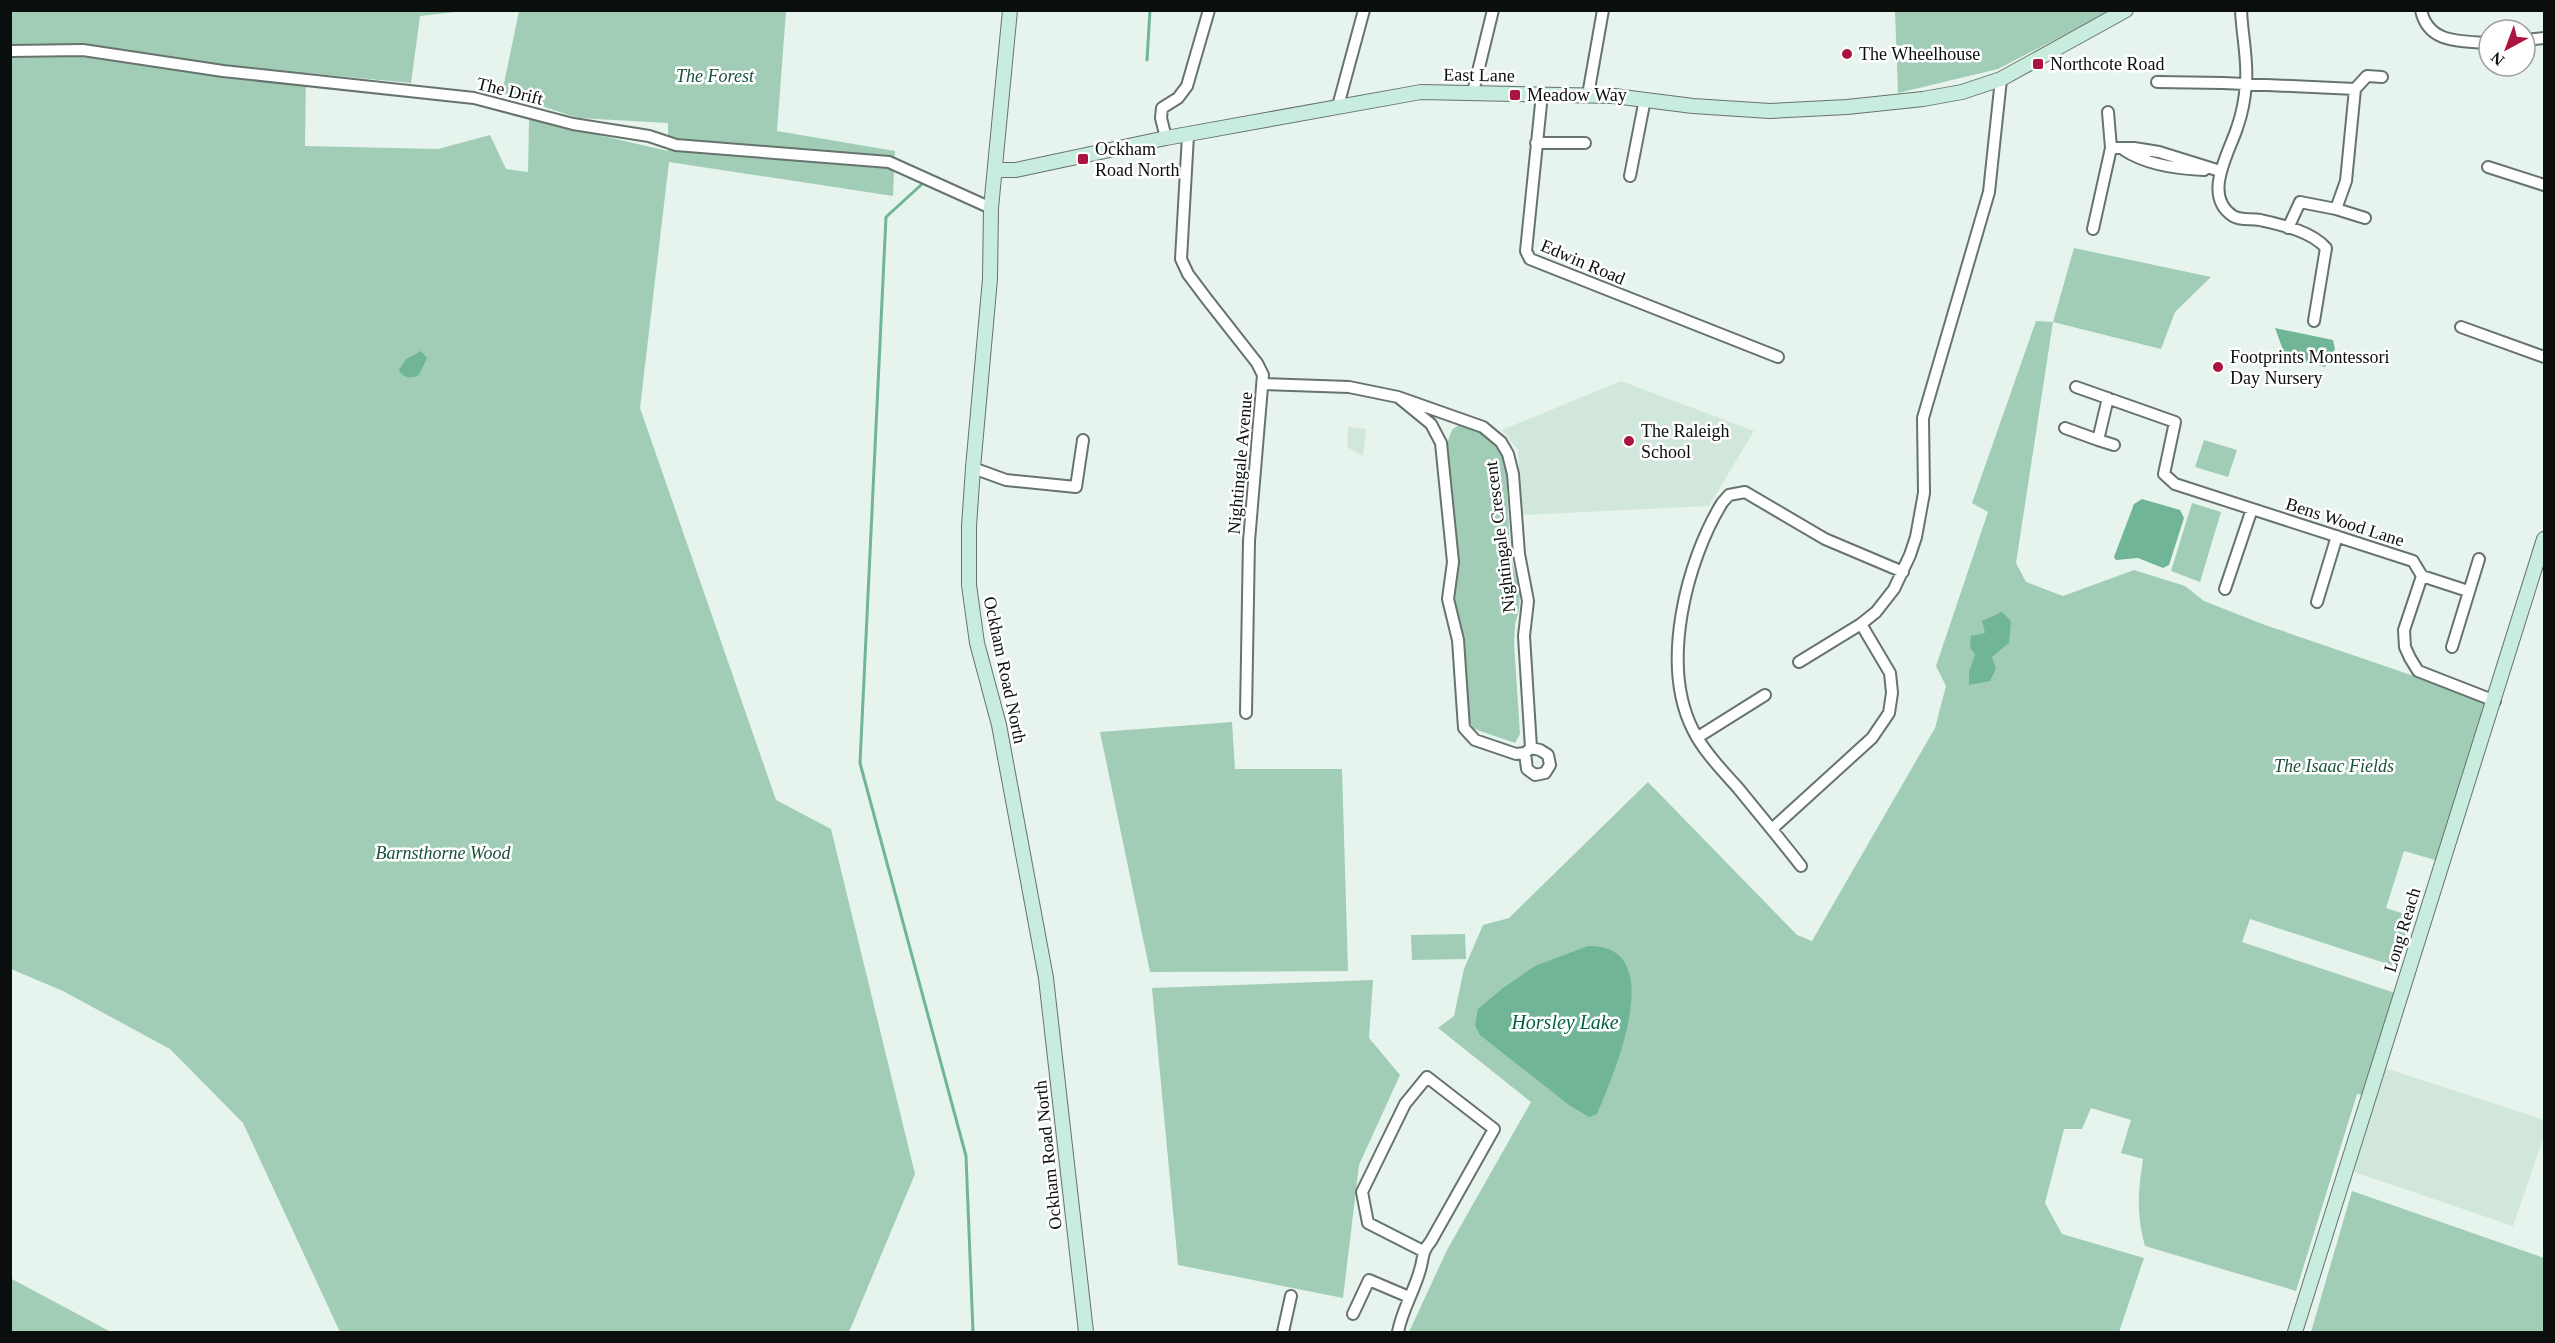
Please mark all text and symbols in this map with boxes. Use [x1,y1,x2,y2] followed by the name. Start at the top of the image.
[2477,18,2537,78] north arrow
[1859,44,1980,64] place label: The Wheelhouse
[1840,47,1854,61] marker: The Wheelhouse
[2487,48,2507,69] text: N
[2050,54,2164,74] place label: Northcote Road
[2031,57,2045,71] marker: Northcote Road
[1443,64,1515,86] street label: East Lane
[676,66,755,86] park label: The Forest
[475,73,545,109] street label: The Drift
[1527,85,1627,105] place label: Meadow Way
[1508,88,1522,102] marker: Meadow Way
[1095,139,1180,180] place label: Ockham Road North
[1076,152,1090,166] marker: Ockham Road North
[1538,235,1628,289] street label: Edwin Road
[2230,347,2390,388] place label: Footprints Montessori Day Nursery
[2211,360,2225,374] marker: Footprints Montessori Day Nursery
[1224,391,1256,535] street label: Nightingale Avenue
[1641,421,1729,462] place label: The Raleigh School
[1622,434,1636,448] marker: The Raleigh School
[1481,460,1519,614] street label: Nightingale Crescent
[2283,493,2407,551] street label: Bens Wood Lane
[980,595,1030,745] street label: Ockham Road North
[2274,756,2394,776] park label: The Isaac Fields
[376,843,511,863] park label: Barnsthorne Wood
[2380,885,2424,975] street label: Long Reach
[1510,1011,1619,1034] water label: Horsley Lake
[1030,1079,1066,1231] street label: Ockham Road North

